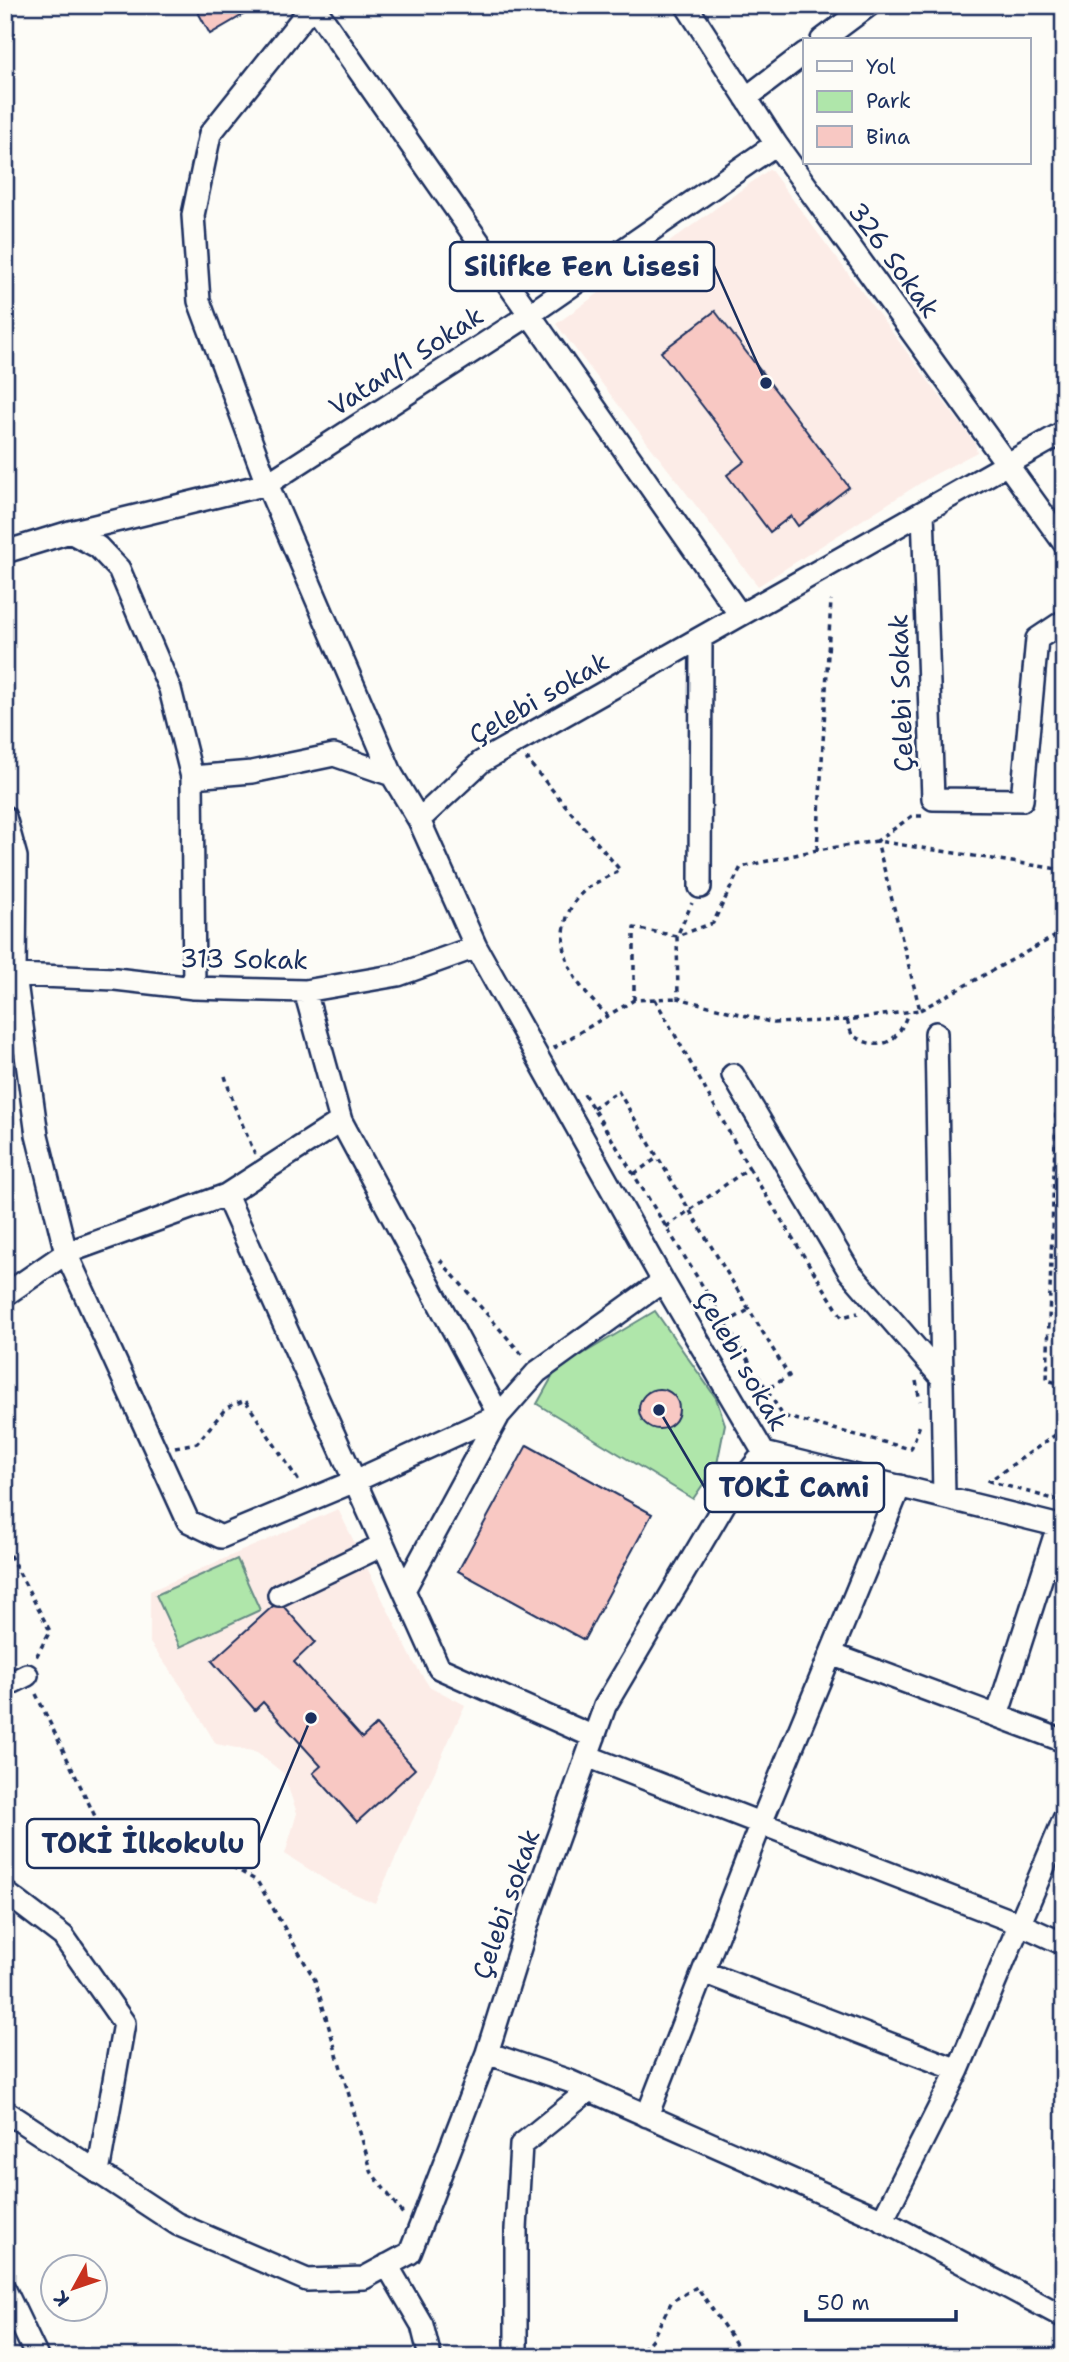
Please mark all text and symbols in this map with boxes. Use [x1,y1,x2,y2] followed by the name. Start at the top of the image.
[803,38,1030,164] legend
[866,53,896,81] text: Yol
[866,87,911,115] text: Park
[866,123,910,151] text: Bina
[840,195,948,325] street label: 326 Sokak
[450,242,714,291] callout: Silifke Fen Lisesi
[464,247,700,285] text: Silifke Fen Lisesi
[322,298,490,424] street label: Vatan/1 Sokak
[880,613,921,773] street label: Çelebi Sokak
[462,643,615,752] street label: Çelebi sokak
[180,940,308,977] street label: 313 Sokak
[688,1284,797,1437] street label: Çelebi sokak
[705,1463,884,1512] callout: TOKİ Cami
[718,1468,870,1506] text: TOKİ Cami
[27,1819,259,1868] callout: TOKİ İlkokulu
[41,1824,245,1862] text: TOKİ İlkokulu
[463,1824,548,1984] street label: Çelebi sokak
[38,2254,108,2324] north arrow
[806,2278,957,2322] scale bar
[48,2286,75,2312] text: K
[817,2289,870,2317] text: 50 m

